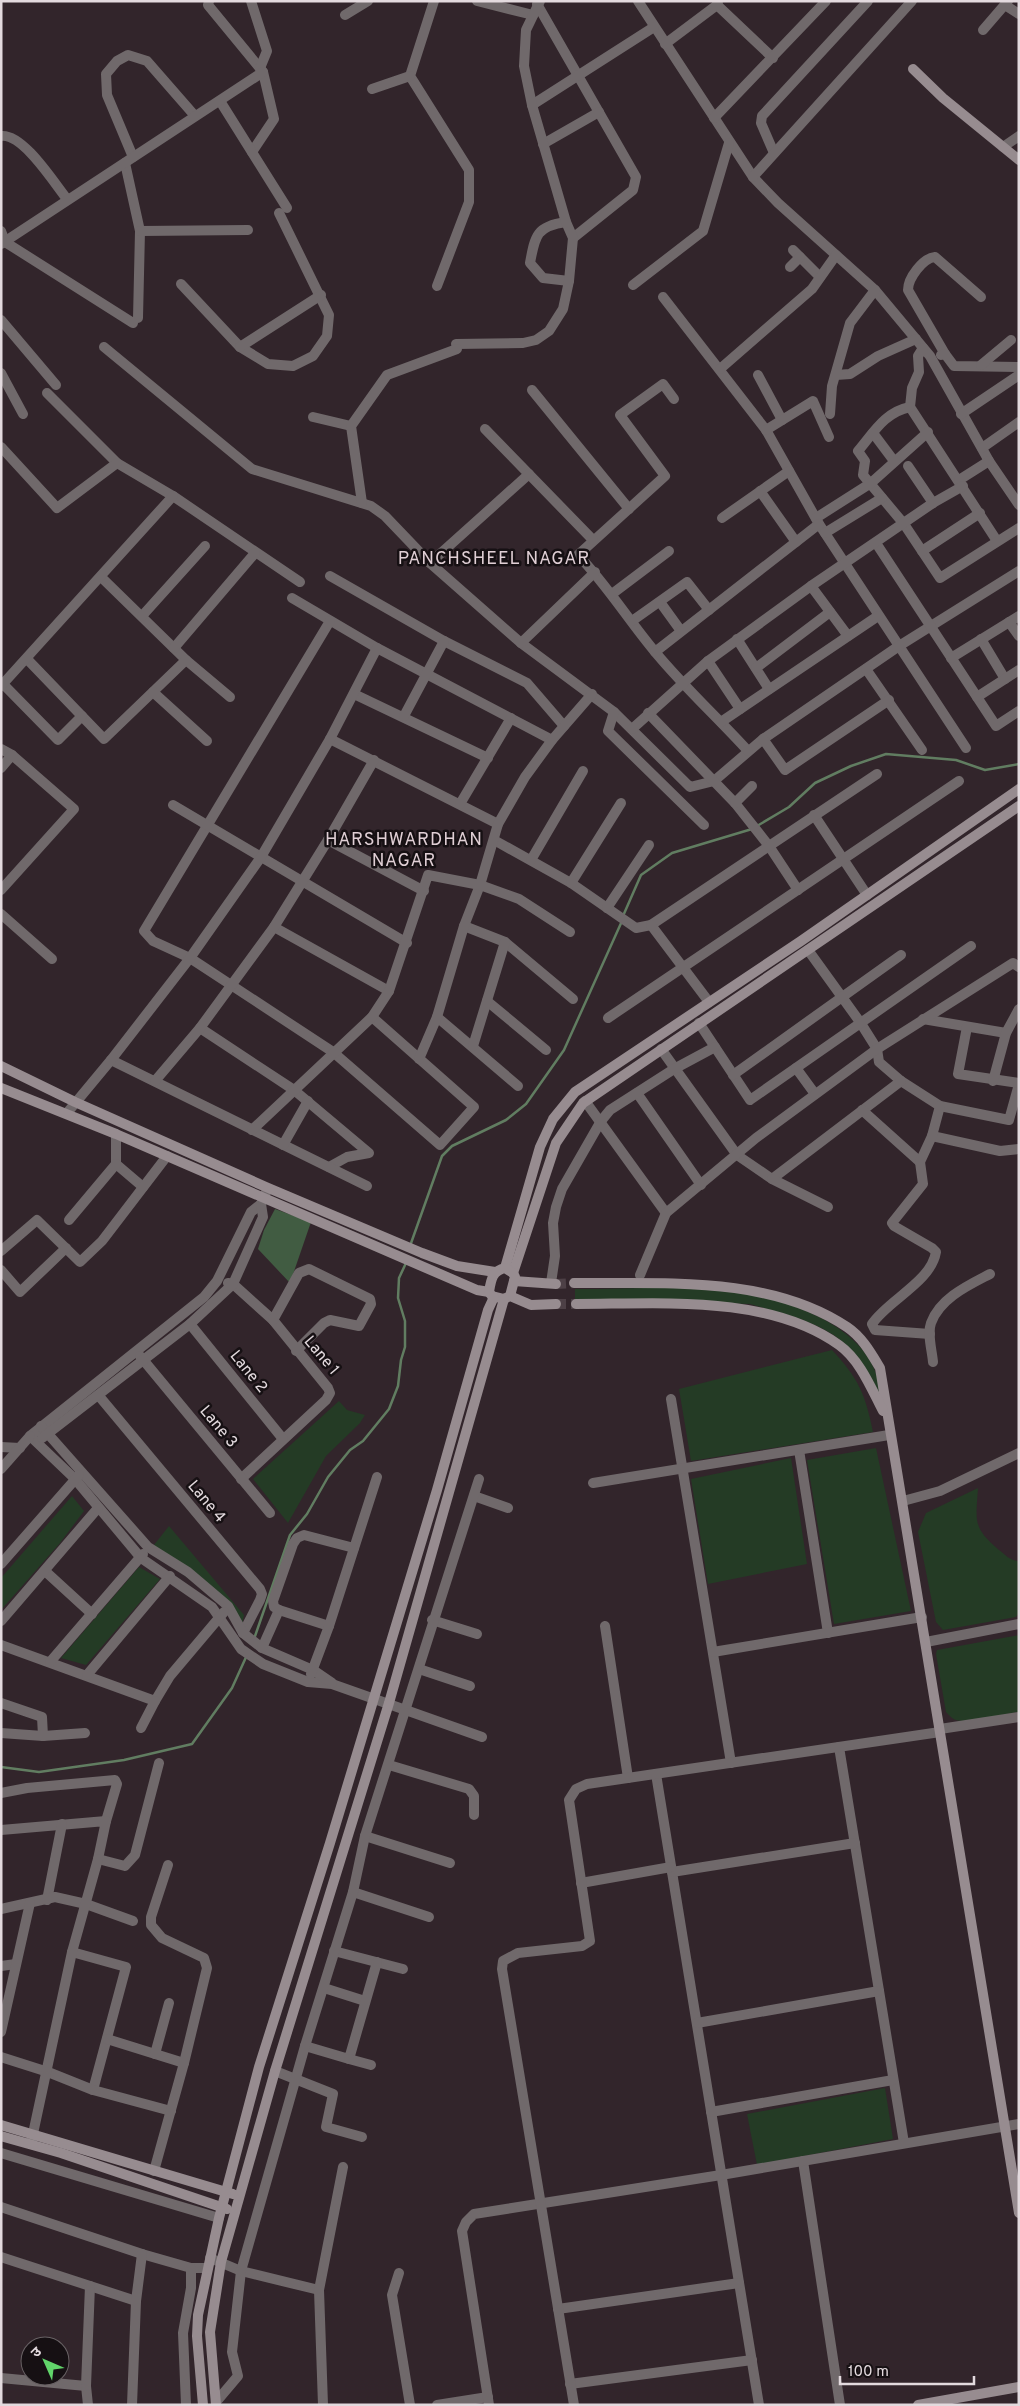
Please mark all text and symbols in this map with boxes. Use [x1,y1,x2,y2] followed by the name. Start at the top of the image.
[398,548,590,571] district label: PANCHSHEEL NAGAR
[325,829,483,873] district label: HARSHWARDHAN NAGAR
[299,1332,343,1380] street label: Lane 1
[225,1347,271,1397] street label: Lane 2
[195,1402,241,1452] street label: Lane 3
[183,1477,229,1527] street label: Lane 4
[20,2336,70,2386] north arrow
[28,2343,46,2362] text: उ
[840,2354,974,2386] scale bar
[848,2363,889,2382] text: 100 m

